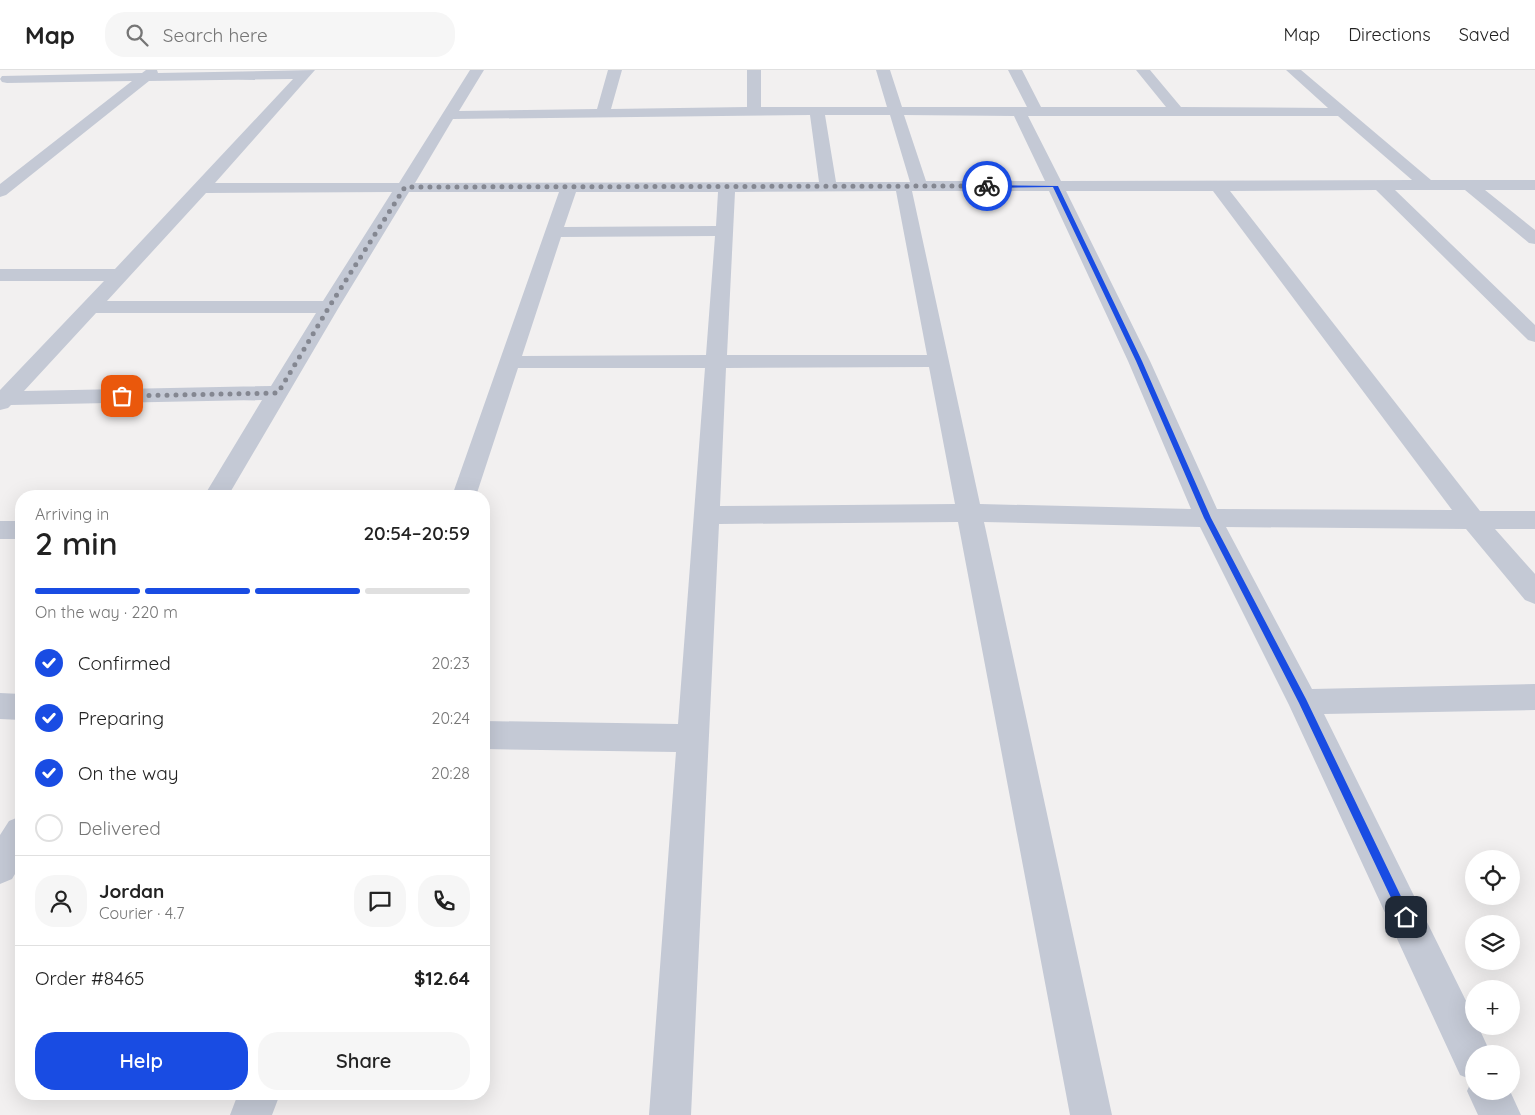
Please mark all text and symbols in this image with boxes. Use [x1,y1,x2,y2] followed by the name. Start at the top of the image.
[105,12,455,57] search box
[25,20,75,50] text: Map
[123,21,151,49] icon: search
[163,23,268,47] text: Search here
[1283,23,1320,46] text: Map
[1348,23,1431,46] text: Directions
[1459,23,1510,46] text: Saved
[962,161,1012,211] courier
[973,172,1001,200] icon: bike
[101,375,143,417] pin
[108,382,136,410] icon: bag
[35,504,109,524] text: Arriving in
[363,521,470,545] text: 20:54–20:59
[35,523,118,563] text: 2 min
[35,602,178,622] text: On the way · 220 m
[35,649,63,677] icon: check
[78,651,171,675] text: Confirmed
[431,653,470,673] text: 20:23
[35,704,63,732] icon: check
[78,706,164,730] text: Preparing
[432,708,470,728] text: 20:24
[35,759,63,787] icon: check
[78,761,179,785] text: On the way
[431,763,470,783] text: 20:28
[78,816,161,840] text: Delivered
[1465,850,1520,1100] map controls
[1465,850,1520,905] button: locate
[35,875,87,927] button: person
[354,875,406,927] button: chat
[418,875,470,927] button: phone
[99,879,164,903] text: Jordan
[1385,896,1427,938] pin
[99,903,184,923] text: Courier · 4.7
[1392,903,1420,931] icon: home
[1465,915,1520,970] button: layers
[35,966,144,990] text: Order #8465
[414,966,470,990] text: $12.64
[1465,980,1520,1035] button: +
[35,1032,248,1090] button: Help
[258,1032,470,1090] button: Share
[1465,1045,1520,1100] button: −

